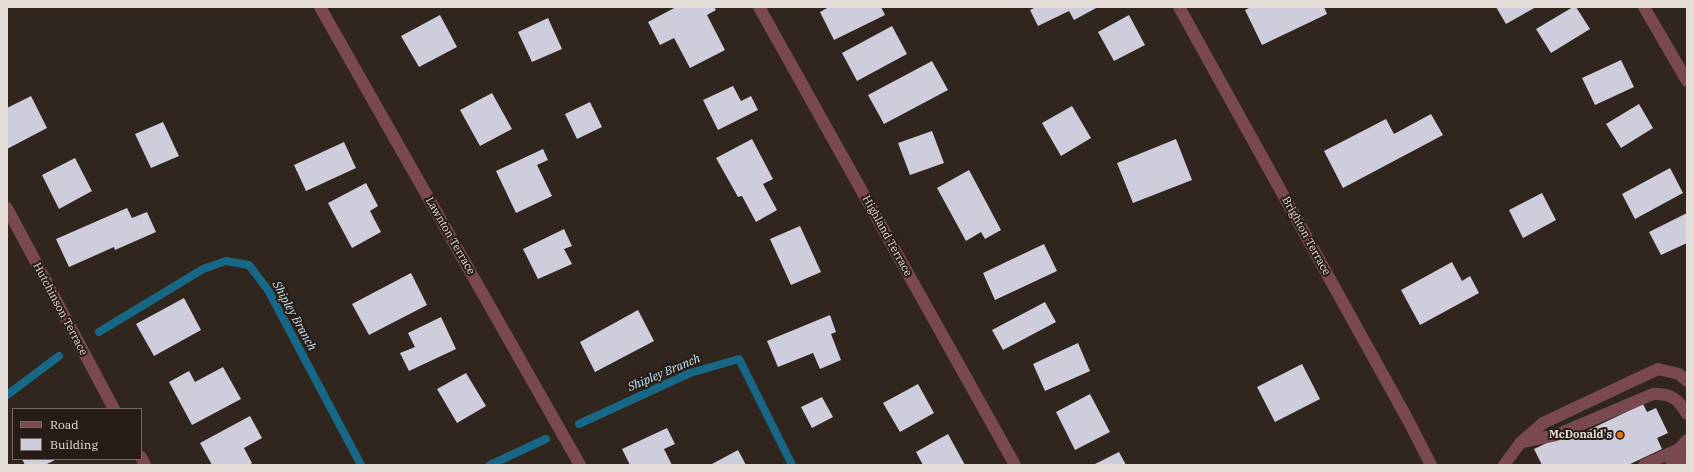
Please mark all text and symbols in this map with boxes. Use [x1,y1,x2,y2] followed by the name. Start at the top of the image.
[859,193,915,279] street label: Highland Terrace
[1279,194,1333,278] street label: Brighton Terrace
[422,195,478,277] street label: Lawnton Terrace
[30,260,90,358] street label: Hutchinson Terrace
[269,279,319,353] water label: Shipley Branch
[626,351,702,395] water label: Shipley Branch
[12,408,142,460] legend
[50,417,79,432] text: Road
[1549,428,1612,442] place label: McDonald's
[1615,430,1625,440] marker: McDonald's
[50,437,98,452] text: Building

